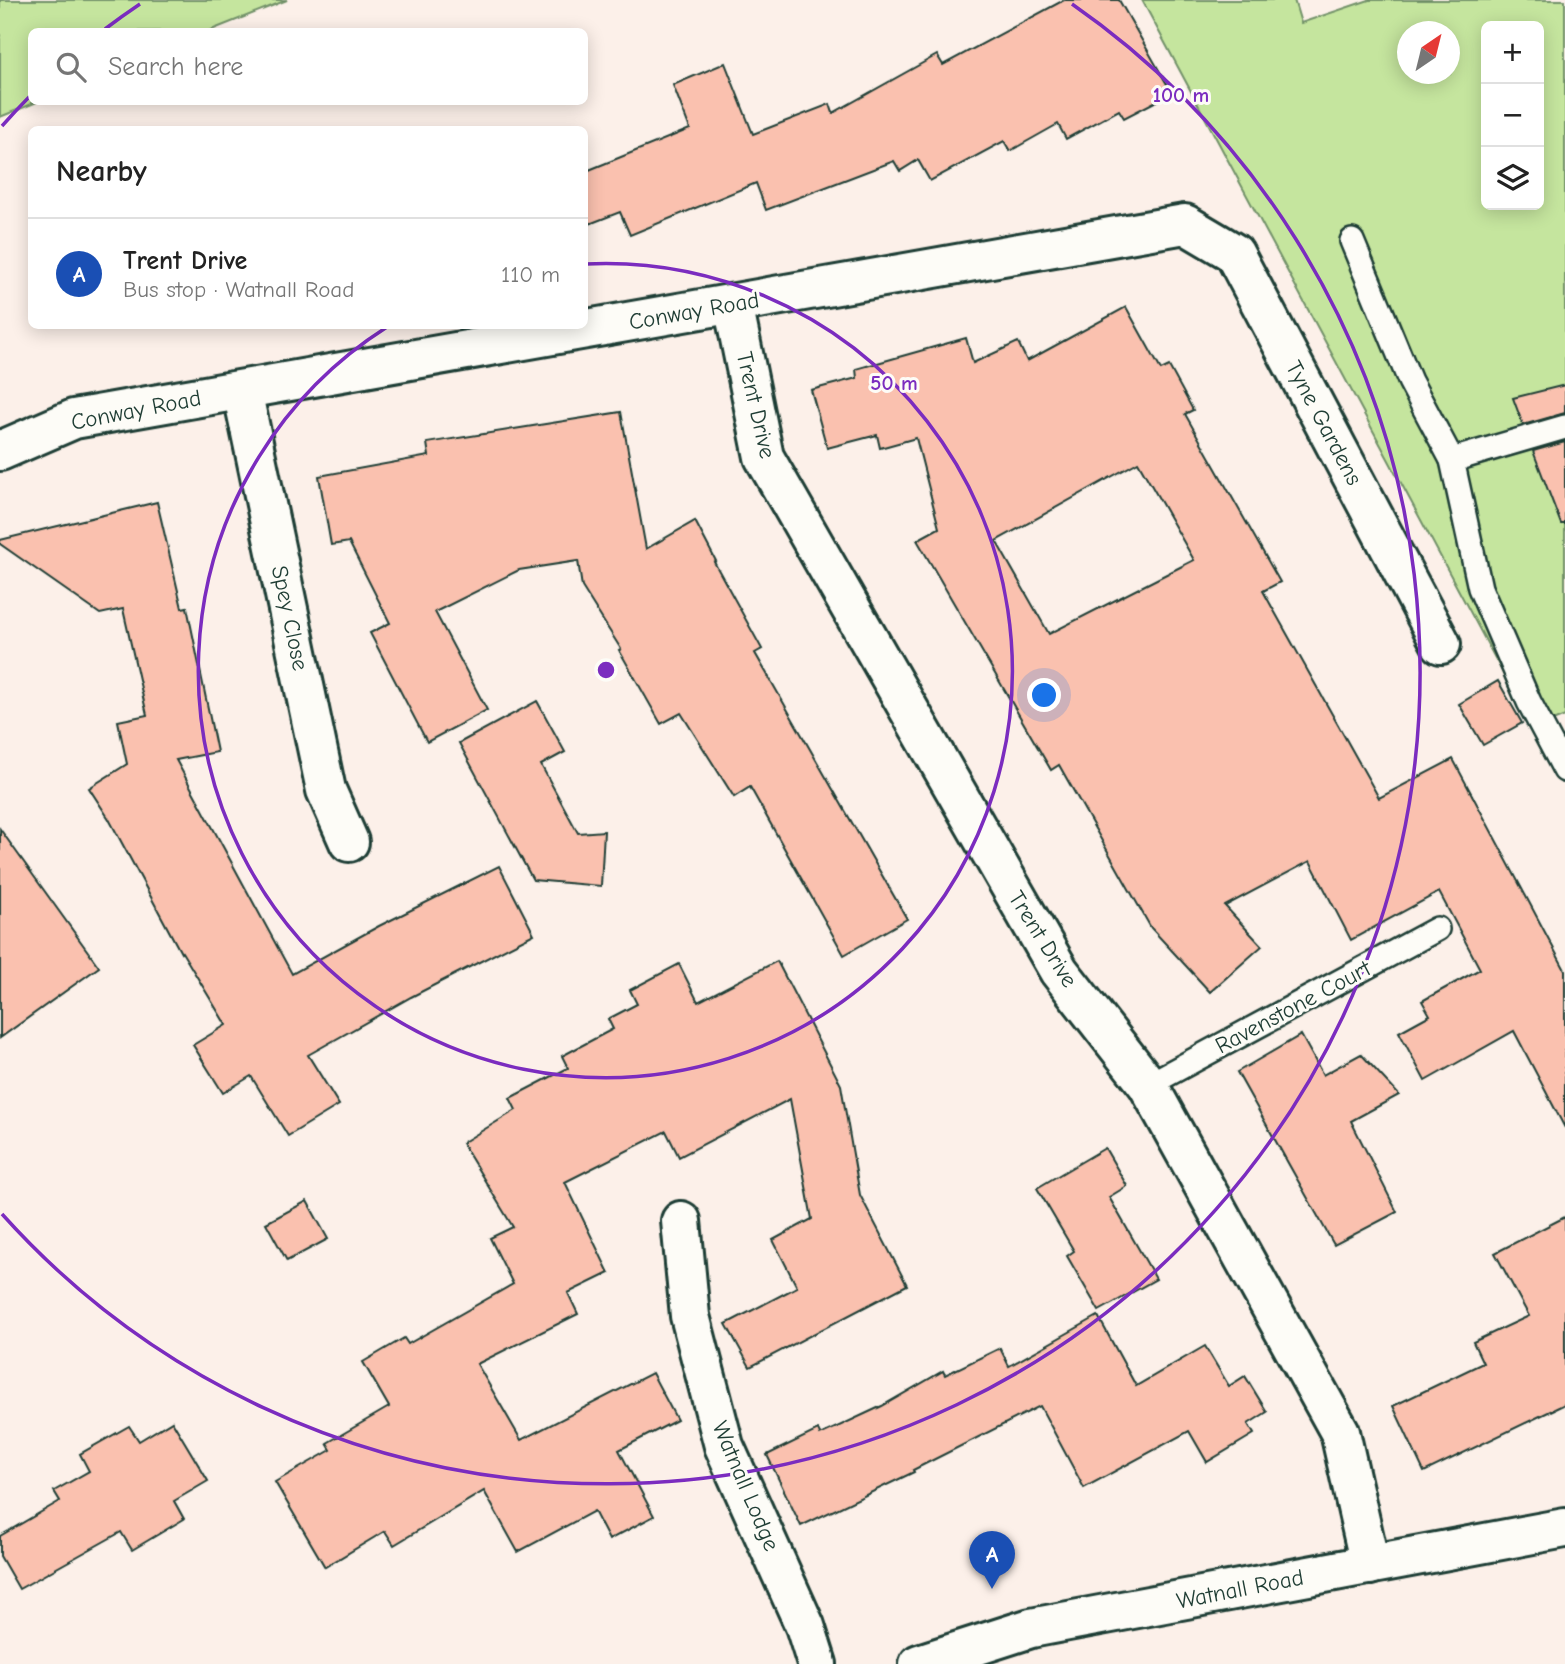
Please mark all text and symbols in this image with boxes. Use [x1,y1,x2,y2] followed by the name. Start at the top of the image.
[1397,21,1460,84] north arrow
[1481,21,1544,210] map controls
[1481,21,1544,84] button: +
[28,28,588,105] search box
[52,48,90,86] icon: search
[108,52,243,82] text: Search here
[1153,83,1209,107] text: 100 m
[1481,84,1544,147] button: −
[1481,147,1544,210] button: layers
[56,154,147,189] text: Nearby
[123,246,247,276] text: Trent Drive
[73,261,85,288] text: A
[501,261,560,288] text: 110 m
[123,276,354,303] text: Bus stop · Watnall Road
[627,286,761,336] street label: Conway Road
[731,349,781,461] street label: Trent Drive
[1280,356,1368,490] street label: Tyne Gardens
[870,371,918,395] text: 50 m
[69,384,203,436] street label: Conway Road
[266,563,314,673] street label: Spey Close
[594,658,618,682] centre of rings
[1027,678,1061,712] your location
[1003,886,1083,992] street label: Trent Drive
[1211,954,1377,1059] street label: Ravenstone Court
[707,1417,785,1555] street label: Watnall Lodge
[969,1531,1015,1589] pin: A
[1174,1563,1306,1615] street label: Watnall Road

